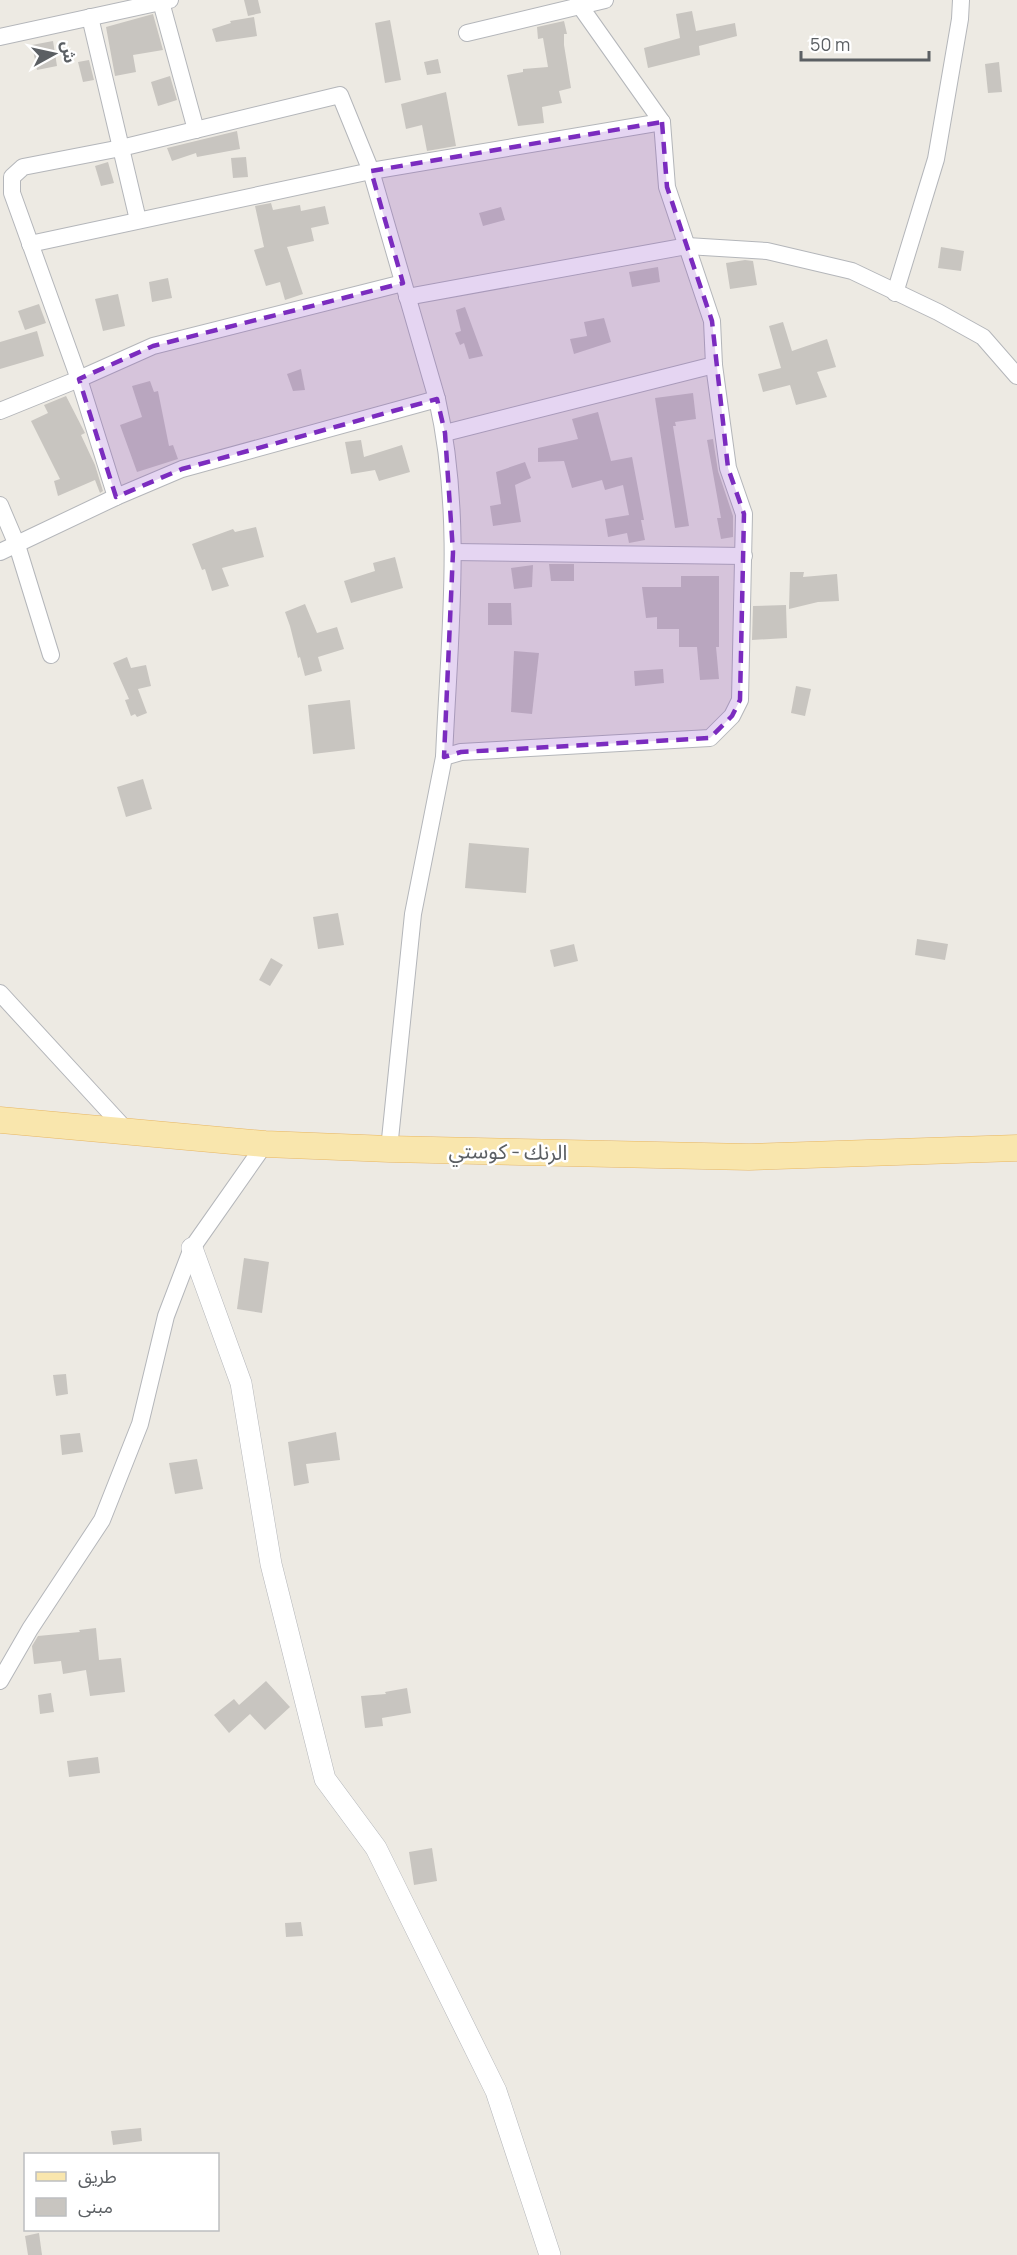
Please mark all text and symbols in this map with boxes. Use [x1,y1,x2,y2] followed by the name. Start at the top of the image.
[24,24,84,84] north arrow
[801,24,928,62] scale bar
[810,32,850,56] text: 50 m
[56,40,81,64] text: ش
[448,1136,568,1169] street label: الرنك - كوستي
[24,2153,219,2231] legend
[78,2164,117,2188] text: طريق
[78,2194,113,2218] text: مبنى

